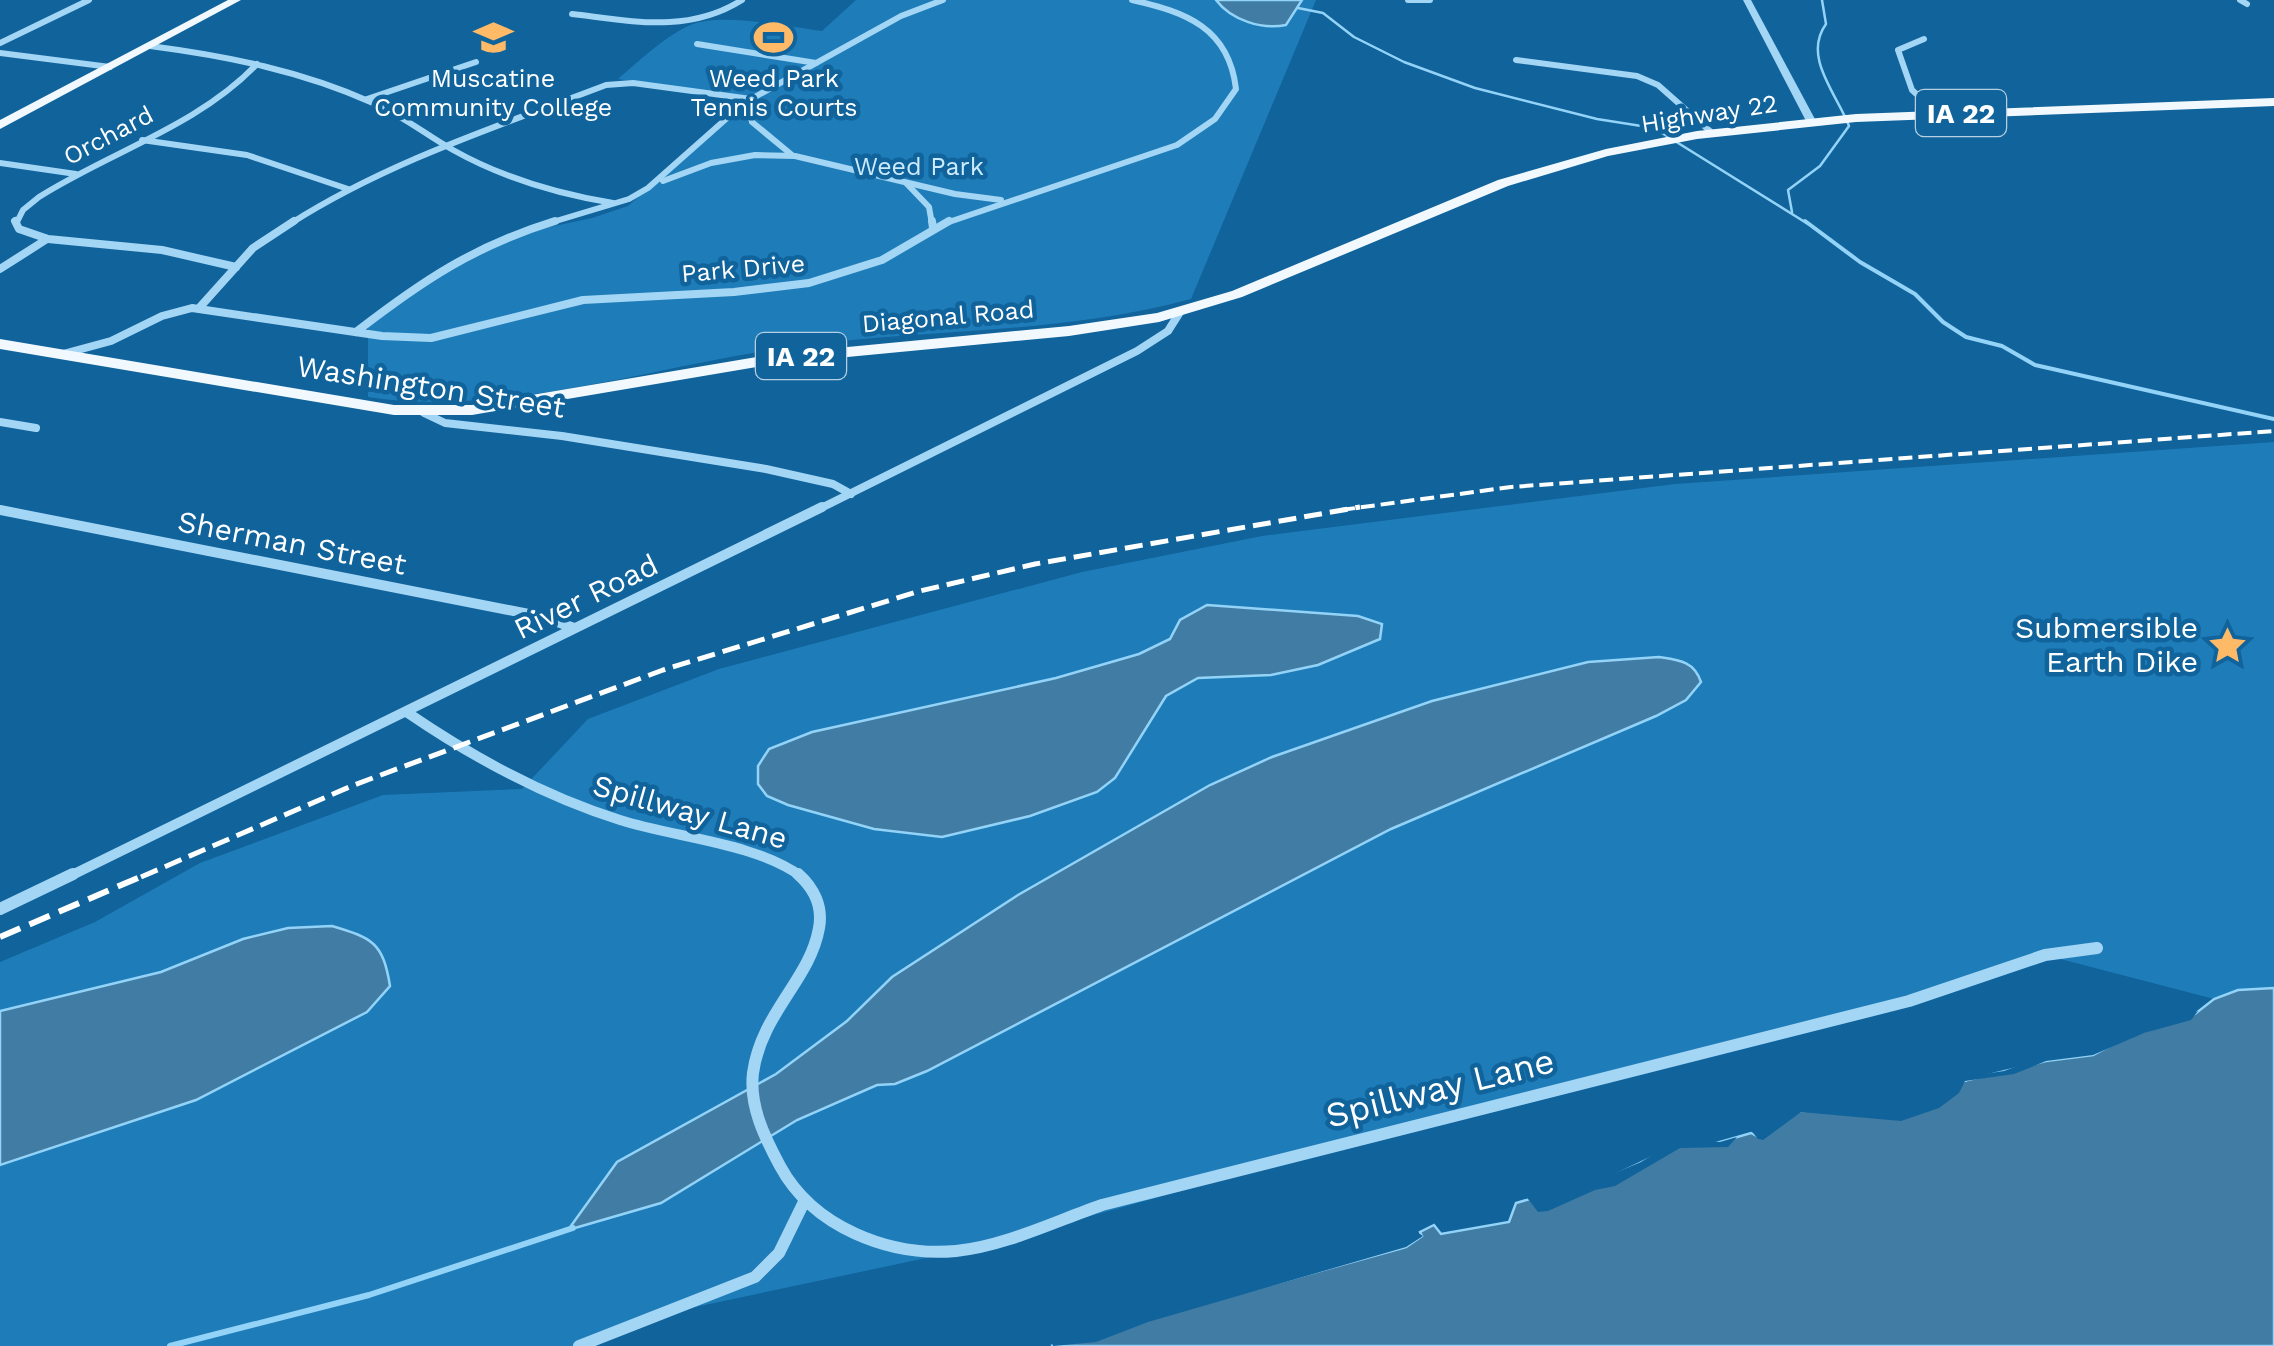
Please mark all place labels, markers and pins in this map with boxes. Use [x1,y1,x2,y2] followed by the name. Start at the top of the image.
[472,16,514,58] school or university icon: Muscatine Community College
[753,16,795,58] sports icon: Weed Park Tennis Courts
[374,64,612,122] place label: Muscatine Community College
[691,64,857,122] place label: Weed Park Tennis Courts
[2015,610,2198,679] place label: Submersible Earth Dike
[2207,624,2249,666] place icon: Submersible Earth Dike

